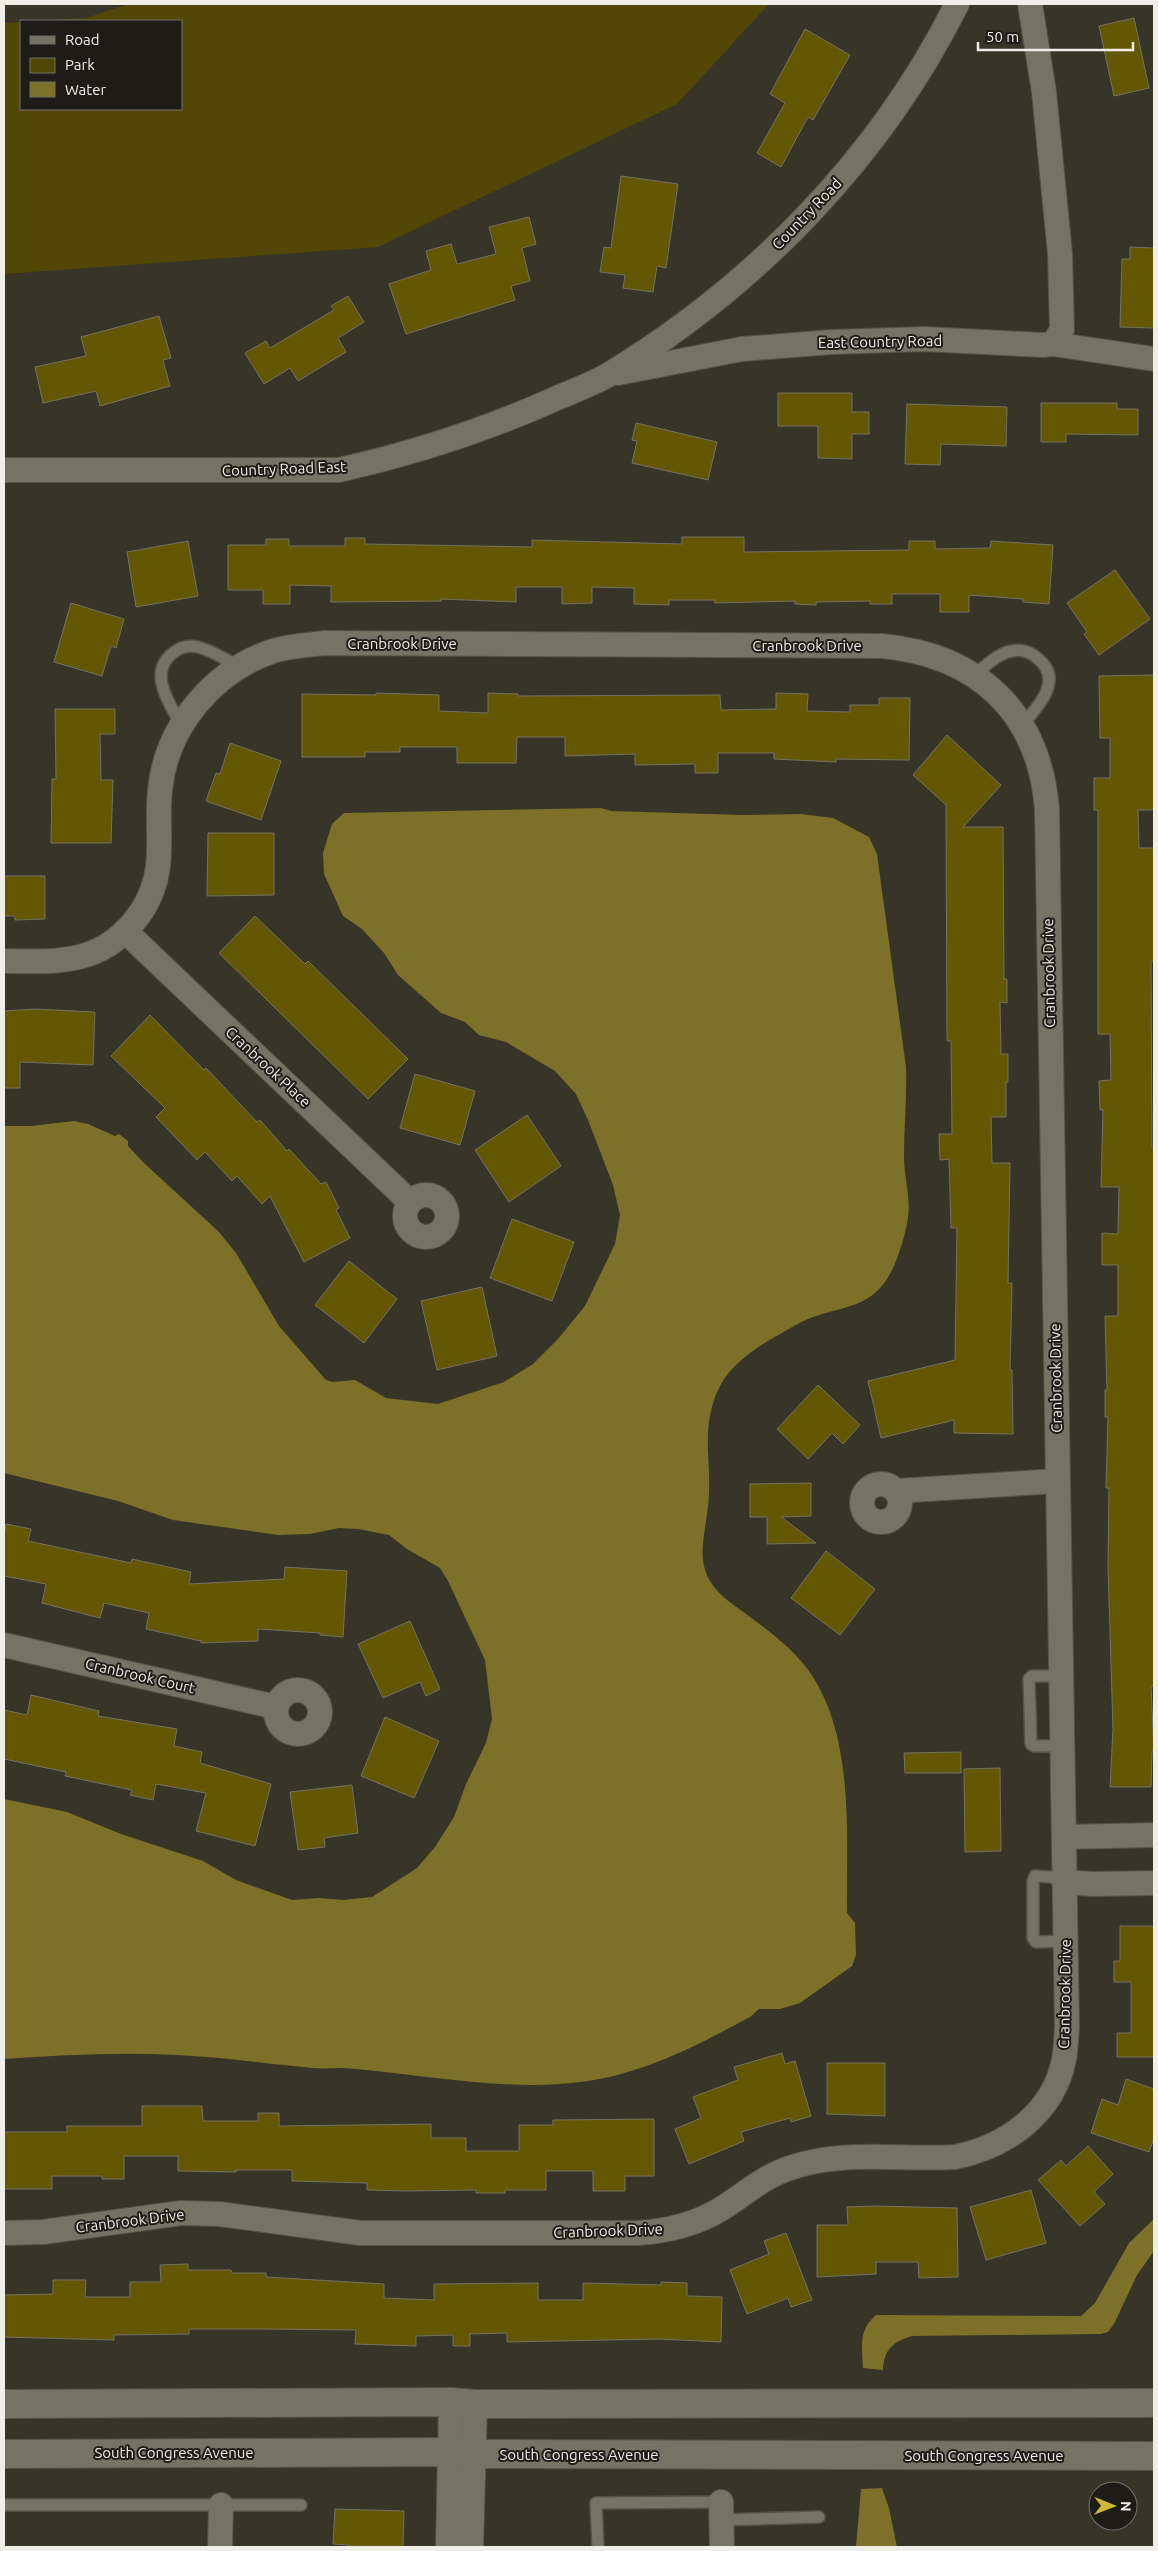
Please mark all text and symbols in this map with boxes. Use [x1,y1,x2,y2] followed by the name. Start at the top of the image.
[20,20,182,110] legend
[978,20,1133,52] scale bar
[986,28,1019,45] text: 50 m
[65,31,100,48] text: Road
[65,56,95,73] text: Park
[65,81,106,98] text: Water
[768,175,845,253] street label: Country Road
[818,332,942,351] street label: East Country Road
[222,458,346,479] street label: Country Road East
[347,635,457,652] street label: Cranbrook Drive
[752,637,862,654] street label: Cranbrook Drive
[1039,918,1058,1028] street label: Cranbrook Drive
[222,1023,314,1110] street label: Cranbrook Place
[1046,1323,1065,1433] street label: Cranbrook Drive
[84,1655,197,1696] street label: Cranbrook Court
[1055,1939,1074,2049] street label: Cranbrook Drive
[75,2205,185,2236] street label: Cranbrook Drive
[553,2220,663,2241] street label: Cranbrook Drive
[94,2444,254,2461] street label: South Congress Avenue
[499,2446,659,2463] street label: South Congress Avenue
[904,2447,1064,2464] street label: South Congress Avenue
[1088,2481,1138,2531] north arrow
[1118,2501,1134,2512] text: N

